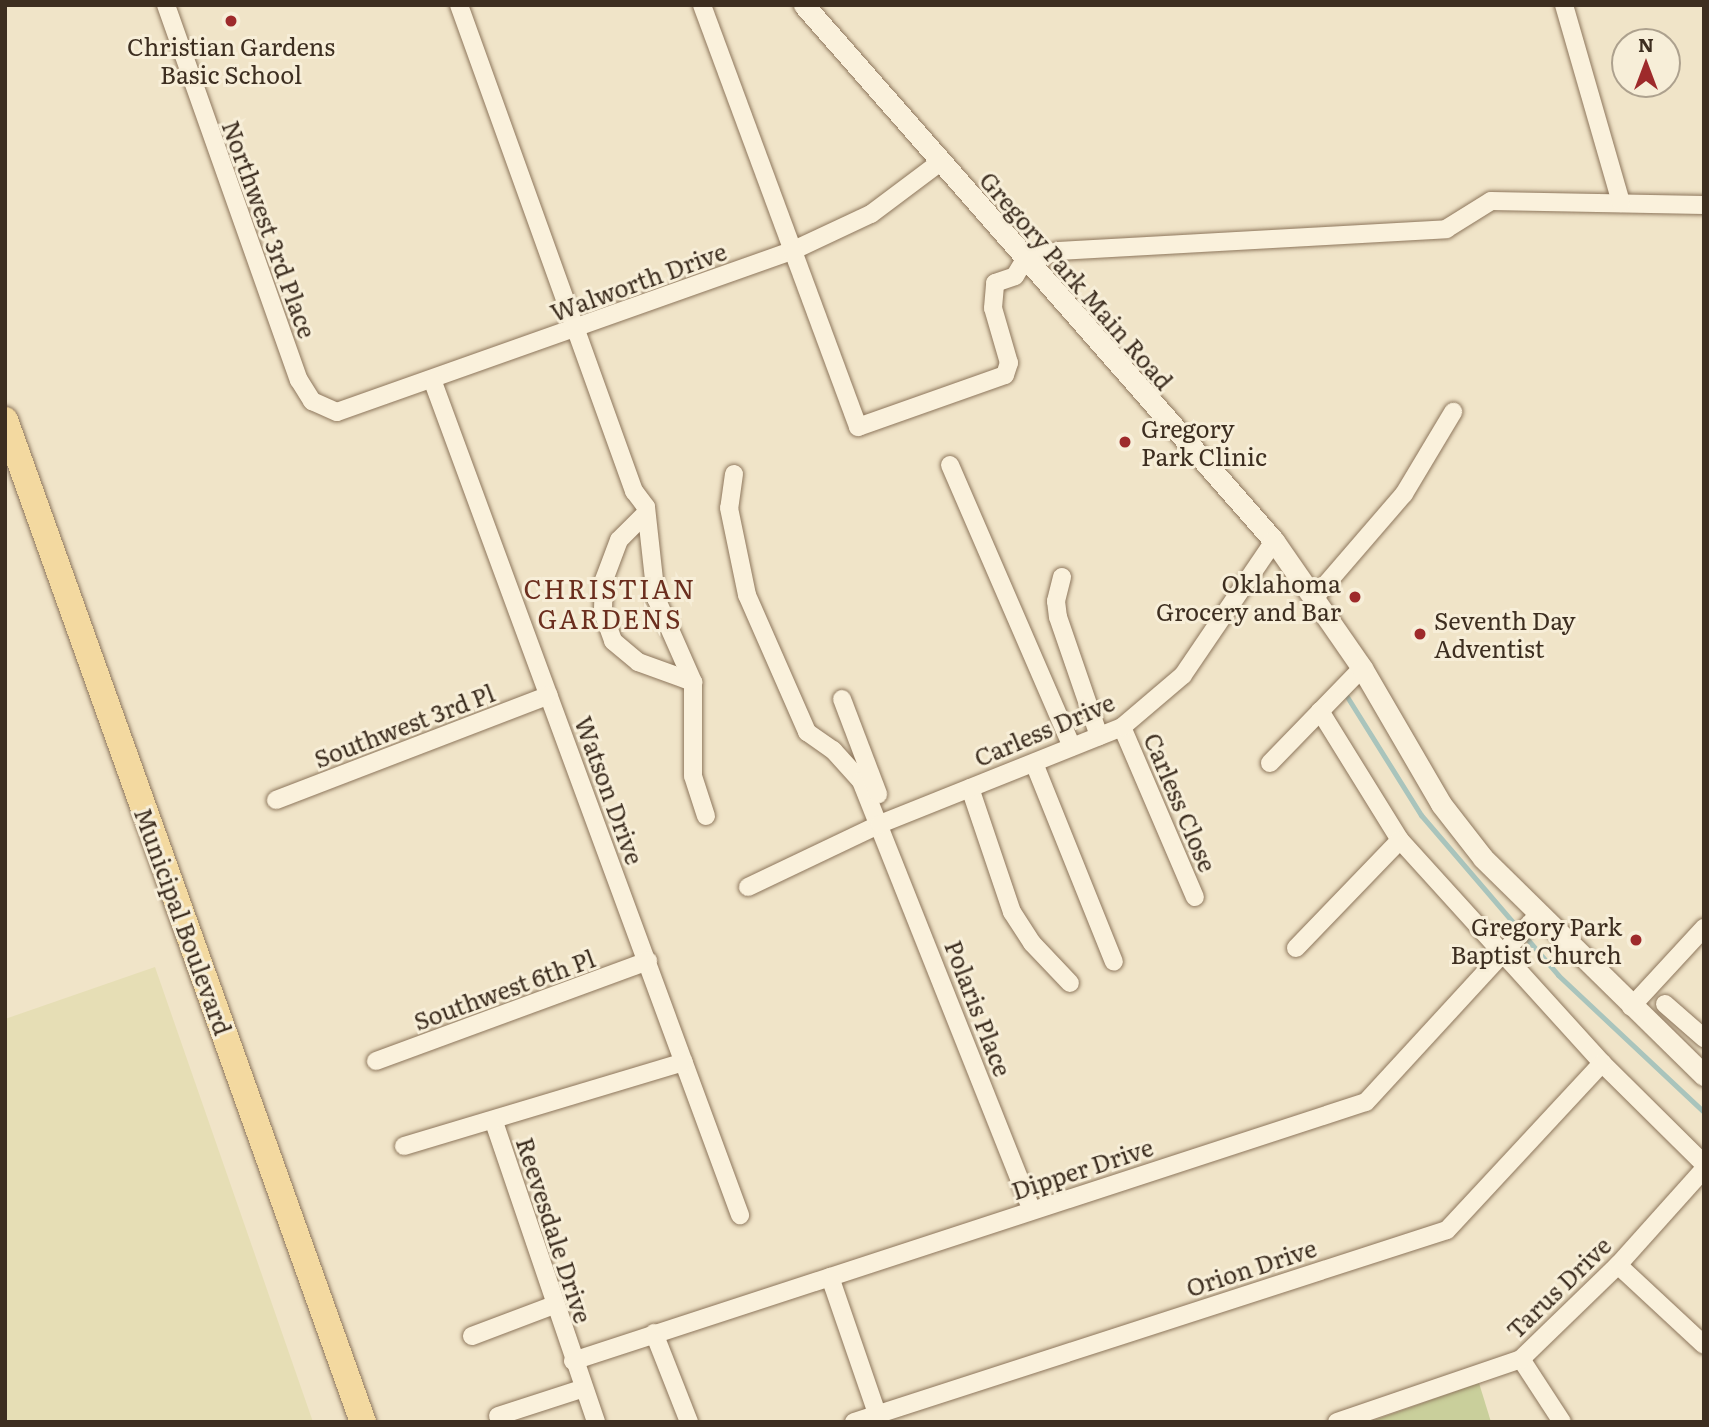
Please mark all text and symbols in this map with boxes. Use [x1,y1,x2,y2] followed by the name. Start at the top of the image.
[223,13,239,29] marker: Christian Gardens Basic School
[1611,28,1681,98] north arrow
[1638,30,1654,58] text: N
[127,32,335,88] place label: Christian Gardens Basic School
[217,116,323,342] street label: Northwest 3rd Place
[975,165,1179,395] street label: Gregory Park Main Road
[546,236,730,326] street label: Walworth Drive
[1141,414,1267,470] place label: Gregory Park Clinic
[1115,432,1135,452] marker: Gregory Park Clinic
[1156,569,1341,625] place label: Oklahoma Grocery and Bar
[525,572,695,634] district label: CHRISTIAN GARDENS
[1347,589,1363,605] marker: Oklahoma Grocery and Bar
[1434,606,1576,662] place label: Seventh Day Adventist
[1412,626,1428,642] marker: Seventh Day Adventist
[310,677,498,773] street label: Southwest 3rd Pl
[970,687,1118,771] street label: Carless Drive
[570,712,650,868] street label: Watson Drive
[1139,728,1223,876] street label: Carless Close
[129,803,239,1039] street label: Municipal Boulevard
[1450,912,1622,968] place label: Gregory Park Baptist Church
[1628,932,1644,948] marker: Gregory Park Baptist Church
[940,936,1018,1080] street label: Polaris Place
[409,943,599,1035] street label: Southwest 6th Pl
[1008,1132,1156,1204] street label: Dipper Drive
[511,1134,599,1326] street label: Reevesdale Drive
[1500,1230,1616,1344] street label: Tarus Drive
[1182,1232,1320,1302] street label: Orion Drive

